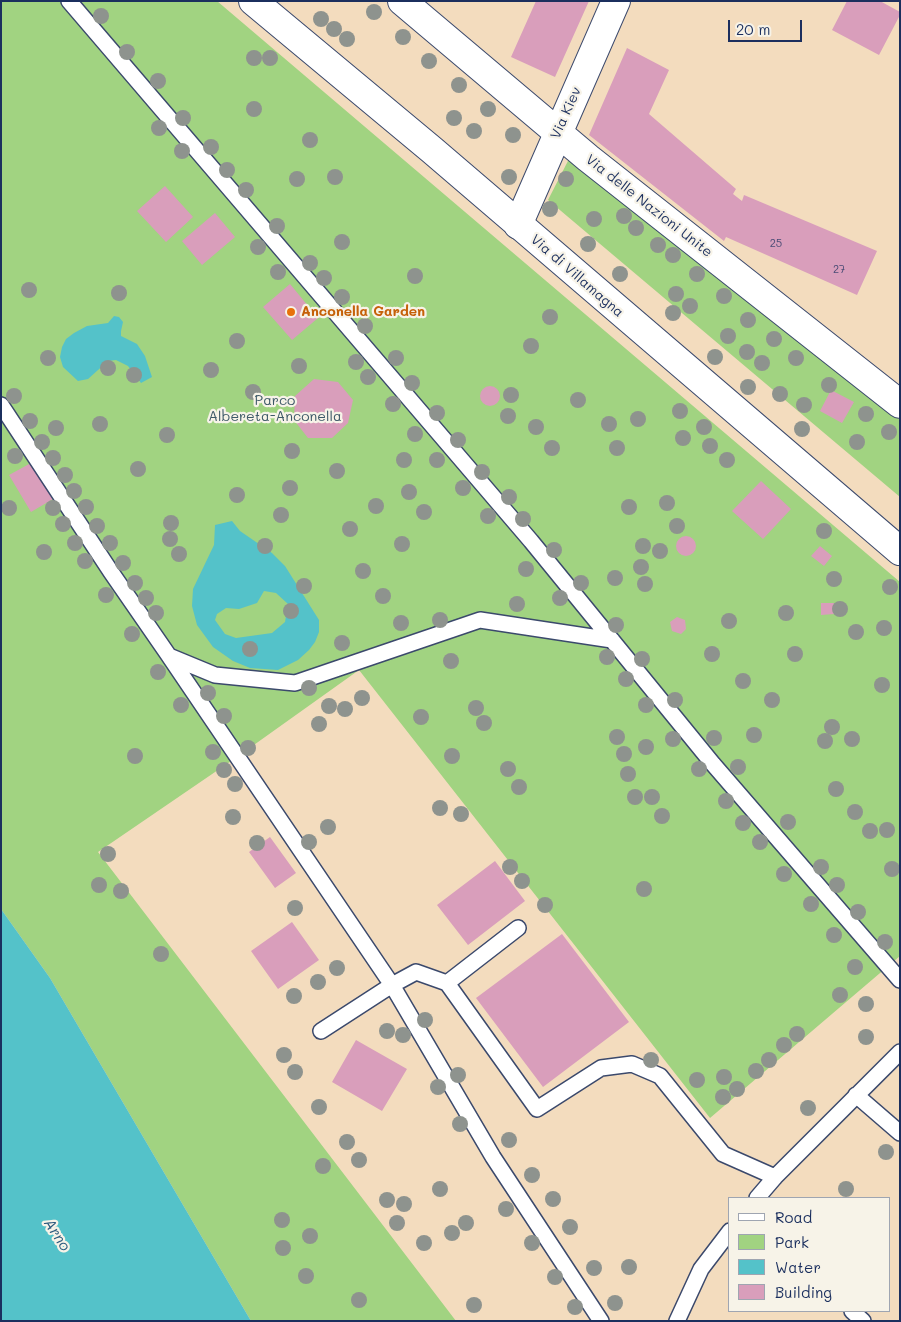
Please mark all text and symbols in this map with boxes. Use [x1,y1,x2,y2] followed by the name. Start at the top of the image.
[731,10,805,42] scale bar
[736,19,770,39] text: 20 m
[547,84,585,142] street label: Via Kiev
[582,151,716,261] street label: Via delle Nazioni Unite
[527,231,627,321] street label: Via di Villamagna
[770,237,782,251] house number: 25
[833,263,845,277] house number: 27
[301,304,425,320] place label: Anconella Garden
[285,306,297,318] marker: Anconella Garden
[208,393,342,426] park label: Parco Albereta-Anconella
[728,1197,891,1312] legend
[775,1207,812,1227] text: Road
[40,1215,74,1255] water label: Arno
[775,1232,809,1252] text: Park
[775,1257,821,1277] text: Water
[775,1282,832,1302] text: Building

